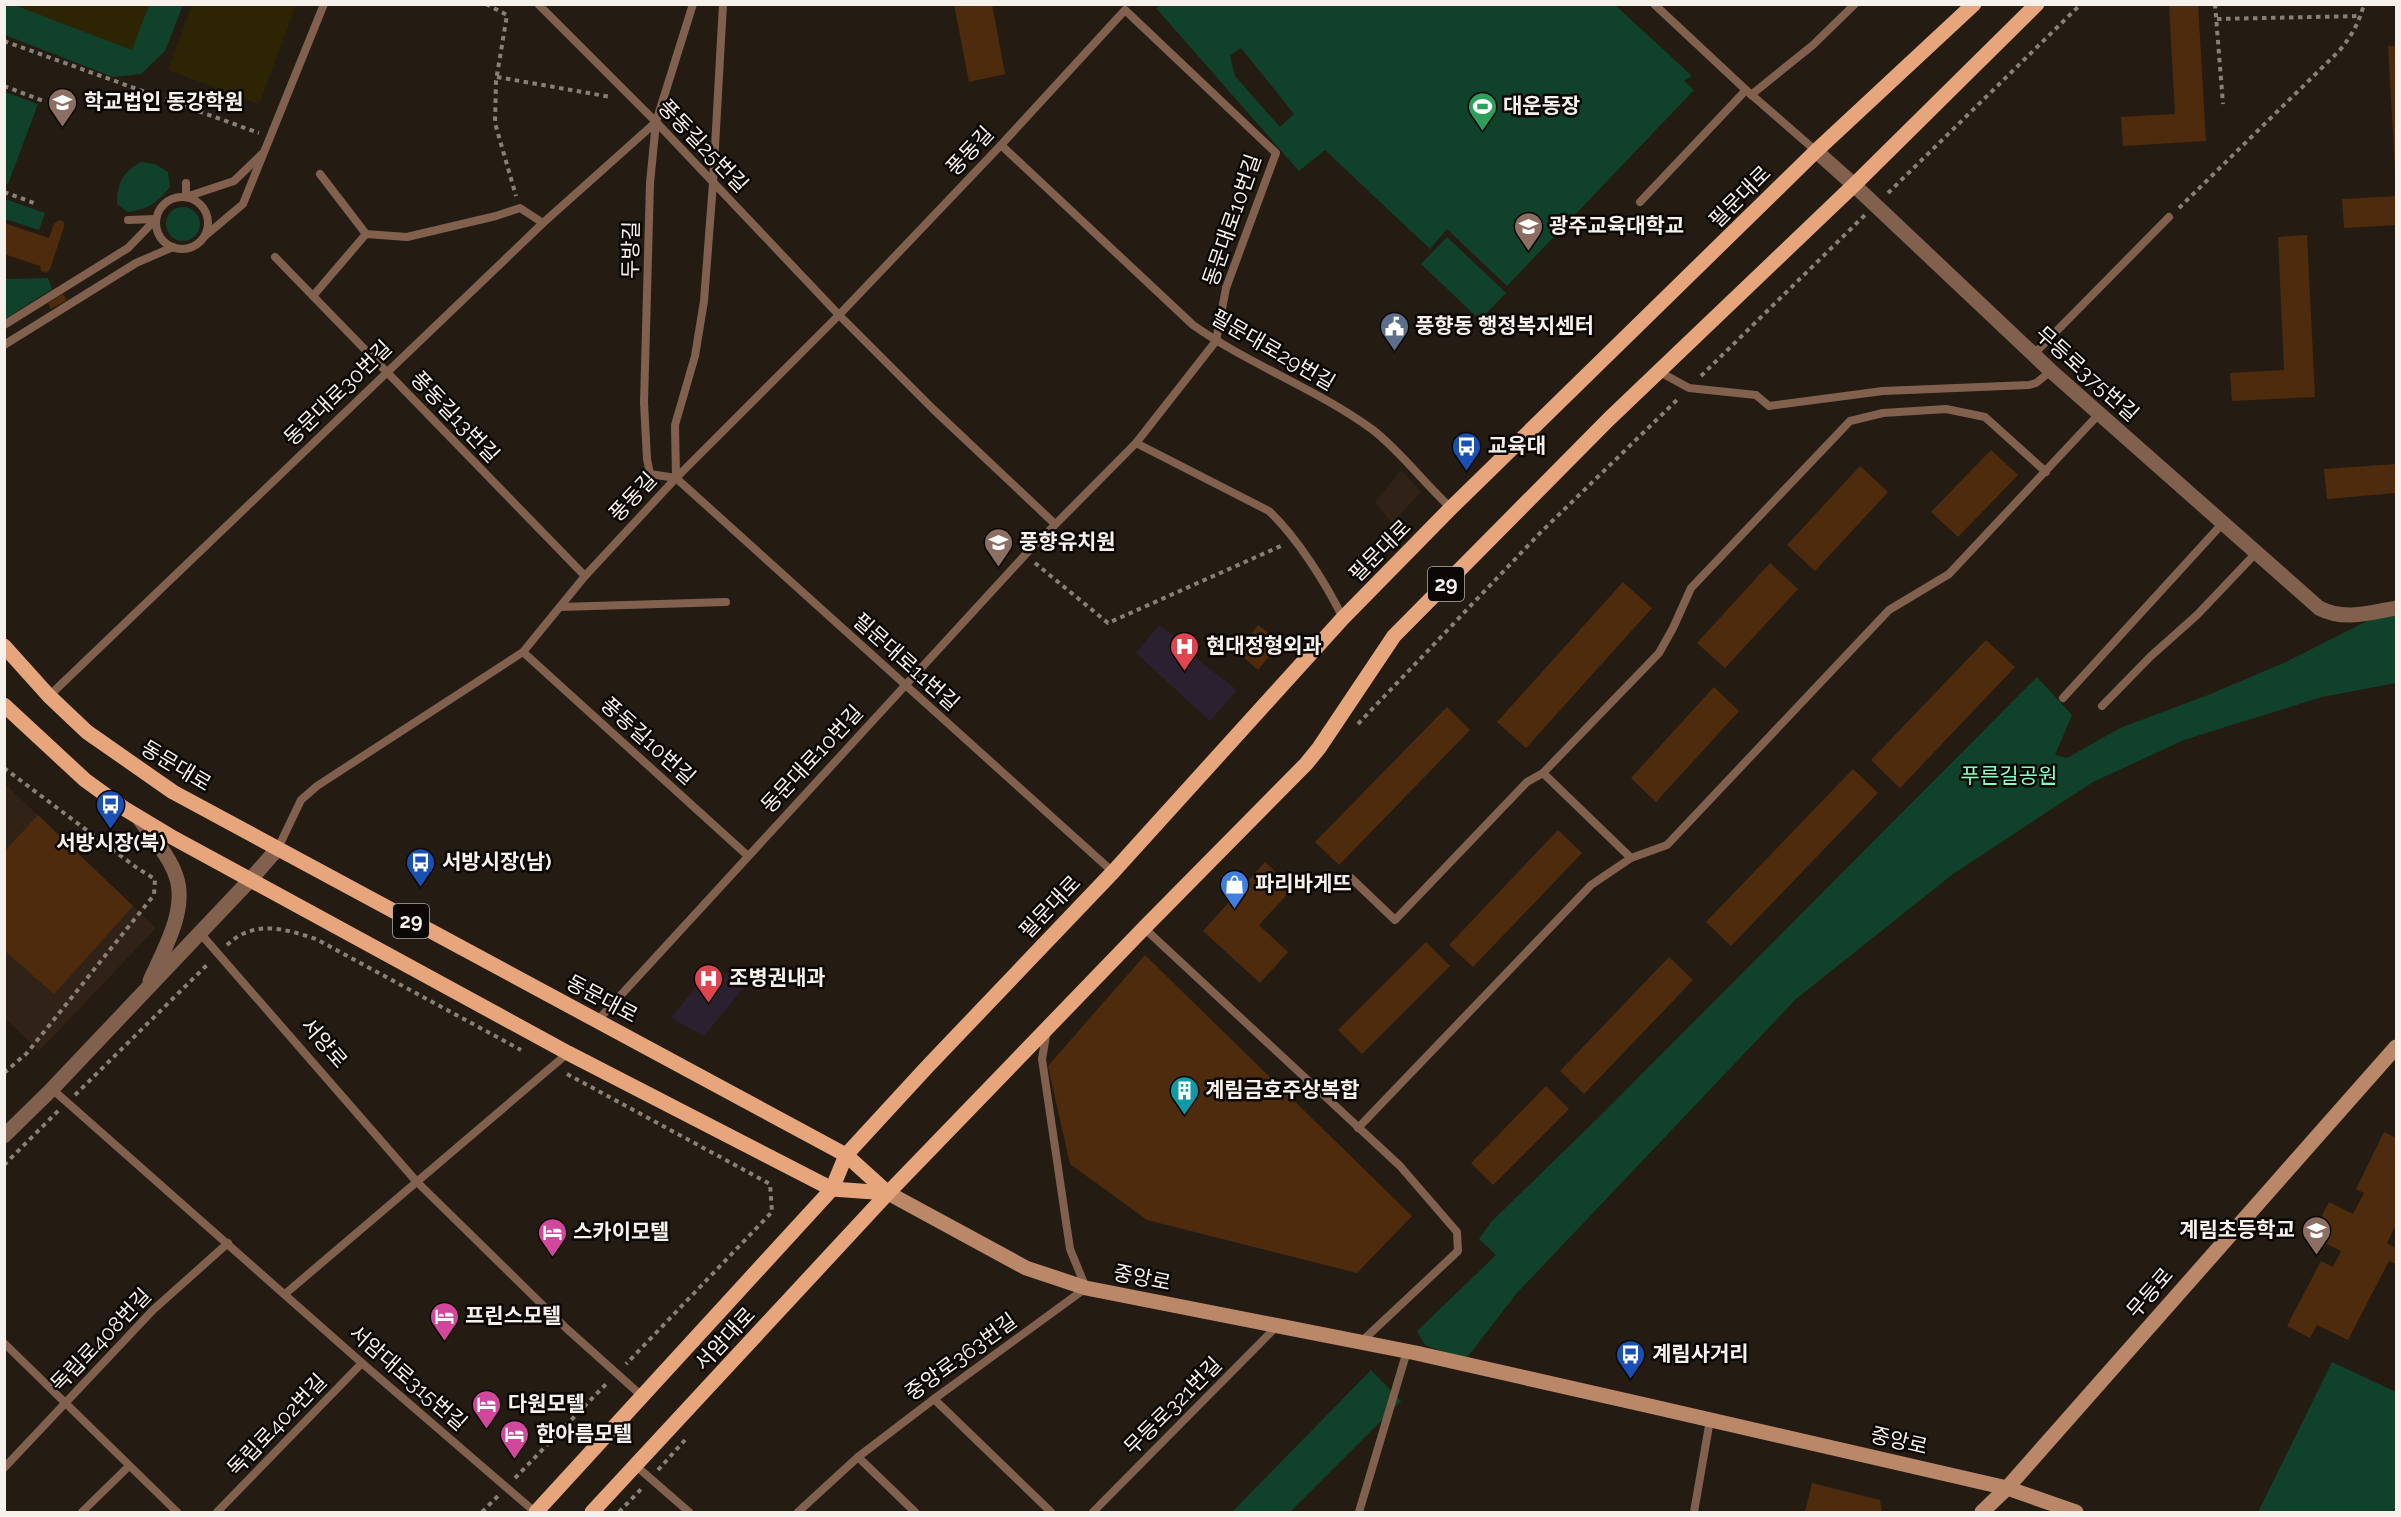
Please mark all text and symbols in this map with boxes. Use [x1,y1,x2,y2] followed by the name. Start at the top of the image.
[47,86,79,128] school or university icon: 학교법인 동강학원
[84,89,244,114] place label: 학교법인 동강학원
[1466,90,1498,132] sports icon: 대운동장
[1503,93,1580,118] place label: 대운동장
[653,94,754,197] street label: 풍동길25번길
[941,121,999,180] street label: 풍동길
[1197,151,1266,289] street label: 동문대로10번길
[1703,160,1776,233] street label: 필문대로
[1512,210,1544,252] school or university icon: 광주교육대학교
[1549,213,1684,238] place label: 광주교육대학교
[617,221,644,279] street label: 두방길
[1207,304,1340,395] street label: 필문대로29번길
[1378,310,1410,352] public building icon: 풍향동 행정복지센터
[1415,313,1594,338] place label: 풍향동 행정복지센터
[2031,321,2144,426] street label: 무등로375번길
[279,335,397,450] street label: 동문대로30번길
[406,366,505,467] street label: 풍동길13번길
[1451,430,1483,472] bus stop icon: 교육대
[1488,433,1546,458] place label: 교육대
[604,467,662,526] street label: 풍동길
[1343,514,1416,587] street label: 필문대로
[982,526,1014,568] school or university icon: 풍향유치원
[1019,529,1116,554] place label: 풍향유치원
[1428,567,1464,601] road number: 29
[848,608,964,716] street label: 필문대로11번길
[1169,630,1201,672] hospital icon: 현대정형외과
[1206,633,1322,658] place label: 현대정형외과
[596,692,701,790] street label: 풍동길10번길
[756,700,868,818] street label: 동문대로10번길
[137,735,216,796] street label: 동문대로
[1961,763,2057,788] park label: 푸른길공원
[95,788,127,830] bus stop icon: 서방시장(북)
[56,830,166,855] place label: 서방시장(북)
[405,846,437,888] bus stop icon: 서방시장(남)
[442,849,552,874] place label: 서방시장(남)
[1218,868,1250,910] shop icon: 파리바게뜨
[1014,870,1085,943] street label: 필문대로
[1255,871,1352,896] place label: 파리바게뜨
[393,904,429,938] road number: 29
[692,962,724,1004] hospital icon: 조병권내과
[729,965,826,990] place label: 조병권내과
[562,969,642,1028] street label: 동문대로
[296,1013,353,1073] street label: 서양로
[1168,1074,1200,1116] building icon: 계림금호주상복합
[1205,1077,1360,1102] place label: 계림금호주상복합
[2300,1214,2332,1256] school or university icon: 계림초등학교
[536,1216,568,1258] hotel icon: 스카이모텔
[2179,1217,2295,1242] place label: 계림초등학교
[573,1219,670,1244] place label: 스카이모텔
[1111,1260,1173,1295] street label: 중앙로
[2121,1263,2178,1323] street label: 무등로
[45,1283,156,1396] street label: 독립로408번길
[428,1300,460,1342] hotel icon: 프린스모텔
[689,1302,760,1375] street label: 서암대로
[465,1303,562,1328] place label: 프린스모텔
[900,1308,1021,1405] street label: 중앙로363번길
[344,1320,472,1435] street label: 서암대로315번길
[1615,1338,1647,1380] bus stop icon: 계림사거리
[1652,1341,1749,1366] place label: 계림사거리
[1119,1352,1227,1460] street label: 무등로321번길
[222,1369,331,1481] street label: 독립로402번길
[471,1388,503,1430] hotel icon: 다원모텔
[508,1391,585,1416] place label: 다원모텔
[499,1418,531,1460] hotel icon: 한아름모텔
[536,1421,633,1446] place label: 한아름모텔
[1868,1422,1930,1459] street label: 중앙로

